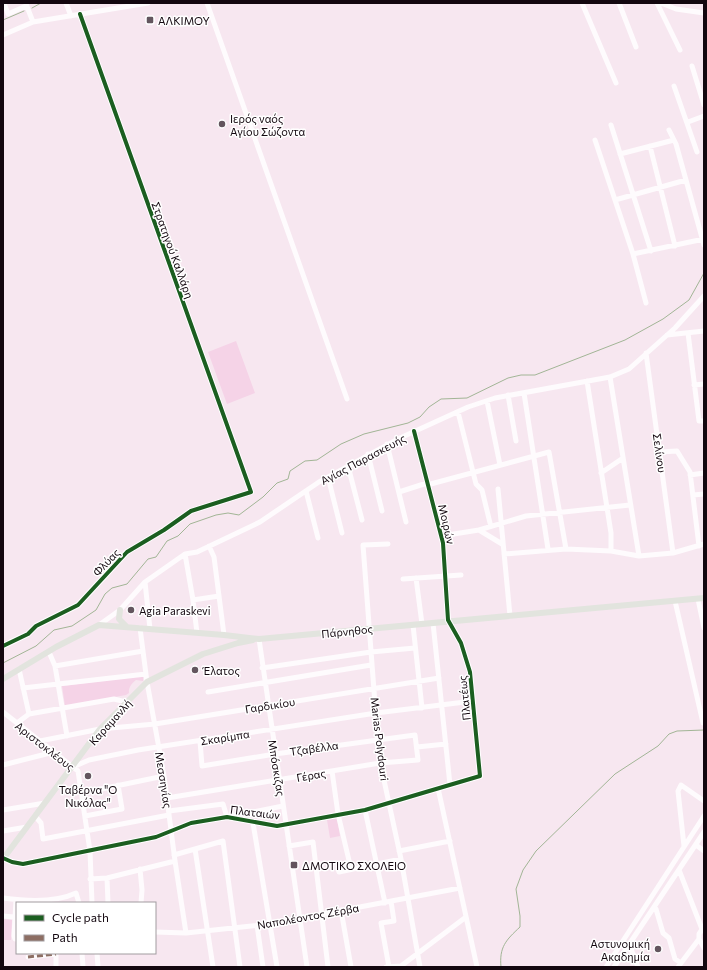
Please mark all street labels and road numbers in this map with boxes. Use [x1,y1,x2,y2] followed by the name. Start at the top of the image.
[149,200,197,300] street label: Στρατηγού Καλλάρη
[318,431,408,487] street label: Αγίας Παρασκευής
[651,433,669,473] street label: Σελίνου
[436,503,458,546] street label: Μοιρών
[90,546,122,578] street label: Φλύας
[321,622,373,640] street label: Πάρνηθος
[455,675,473,721] street label: Πλατέως
[244,695,296,715] street label: Γαρδικίου
[86,696,134,748] street label: Καραμανλή
[368,696,392,782] street label: Marias Polydouri
[13,719,77,773] street label: Αριστοκλέους
[200,727,251,747] street label: Σκαρίμπα
[289,738,340,758] street label: Τζαβέλλα
[266,739,288,797] street label: Μπόσκιζας
[153,751,175,809] street label: Μεσσηνίας
[295,766,327,784] street label: Γέρας
[230,803,281,822] street label: Πλαταιών
[256,901,360,931] street label: Ναπολέοντος Ζέρβα

